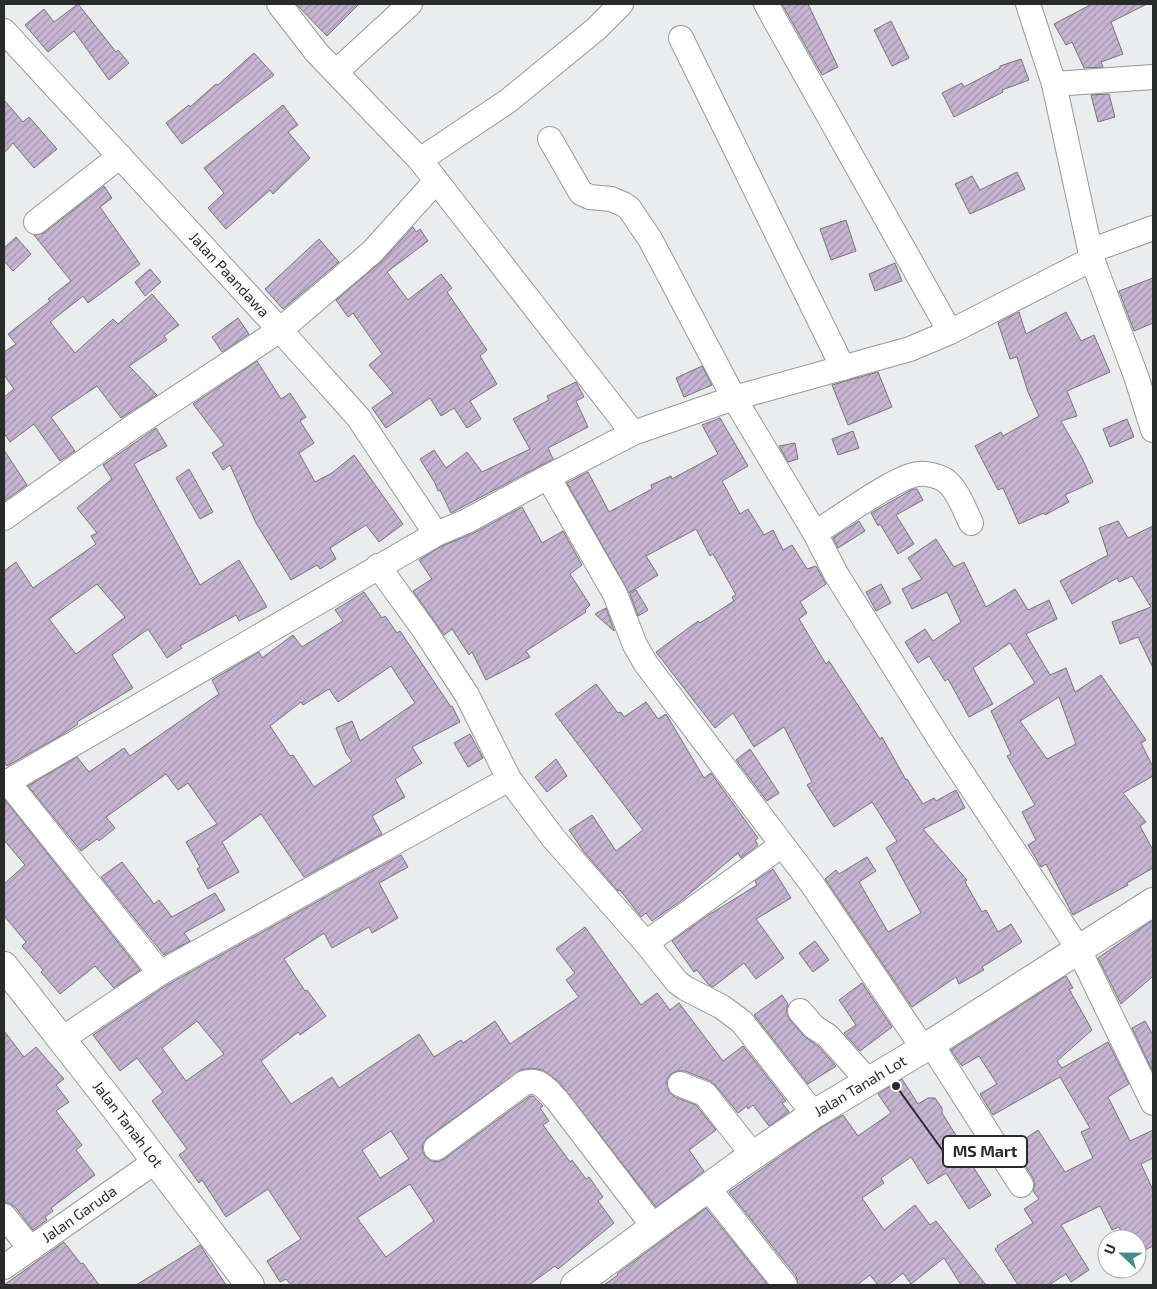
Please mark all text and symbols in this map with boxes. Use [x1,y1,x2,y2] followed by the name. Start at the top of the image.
[186,228,274,321] street label: Jalan Paandawa
[811,1051,910,1120] street label: Jalan Tanah Lot
[90,1077,167,1171] street label: Jalan Tanah Lot
[943,1136,1027,1167] callout: MS Mart
[953,1141,1018,1160] text: MS Mart
[38,1181,120,1246] street label: Jalan Garuda
[1097,1229,1147,1279] north arrow
[1100,1241,1119,1257] text: U

